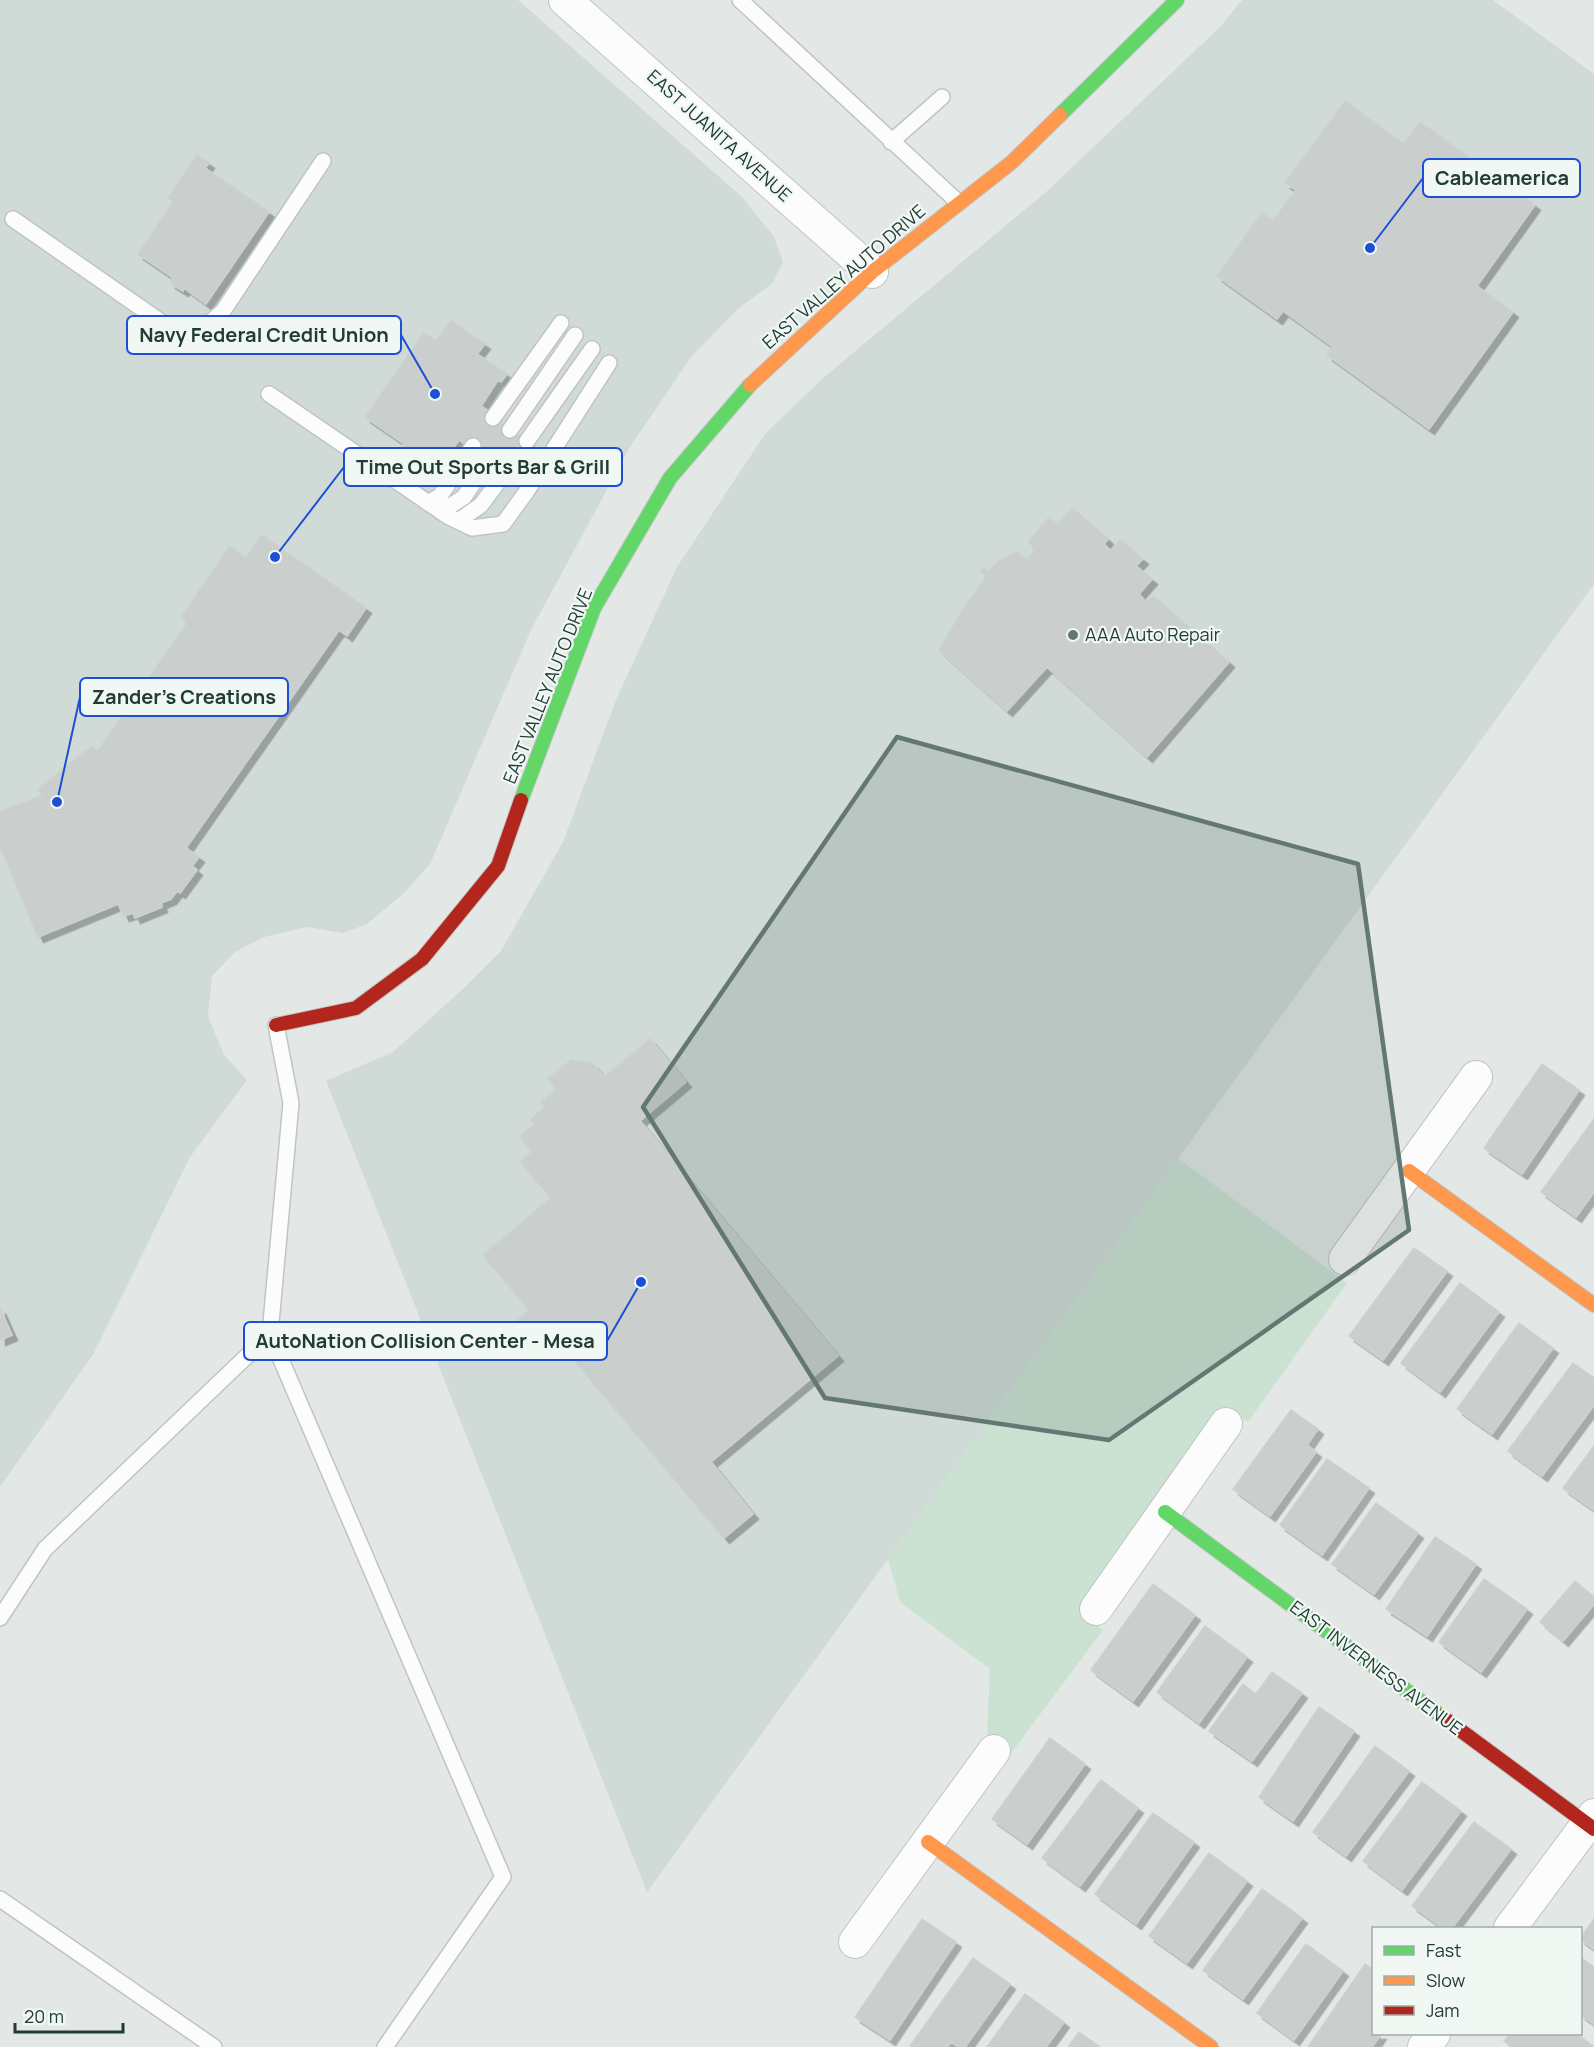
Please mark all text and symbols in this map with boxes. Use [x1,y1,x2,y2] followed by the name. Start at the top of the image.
[642,64,797,207] street label: EAST JUANITA AVENUE
[1423,159,1580,197] callout: Cableamerica
[1435,164,1569,191] text: Cableamerica
[757,199,930,354] street label: EAST VALLEY AUTO DRIVE
[127,316,401,354] callout: Navy Federal Credit Union
[139,321,389,348] text: Navy Federal Credit Union
[344,448,622,486] callout: Time Out Sports Bar & Grill
[356,453,610,480] text: Time Out Sports Bar & Grill
[497,584,597,787] street label: EAST VALLEY AUTO DRIVE
[1085,622,1221,646] place label: AAA Auto Repair
[1066,628,1080,642] marker: AAA Auto Repair
[80,678,288,716] callout: Zander's Creations
[92,683,276,710] text: Zander's Creations
[244,1322,607,1360] callout: AutoNation Collision Center - Mesa
[255,1327,595,1354] text: AutoNation Collision Center - Mesa
[1286,1594,1468,1740] street label: EAST INVERNESS AVENUE
[1372,1927,1582,2035] legend
[1426,1938,1461,1962] text: Fast
[1426,1968,1466,1992] text: Slow
[15,1996,123,2034] scale bar
[1426,1998,1460,2022] text: Jam
[24,2004,64,2028] text: 20 m

